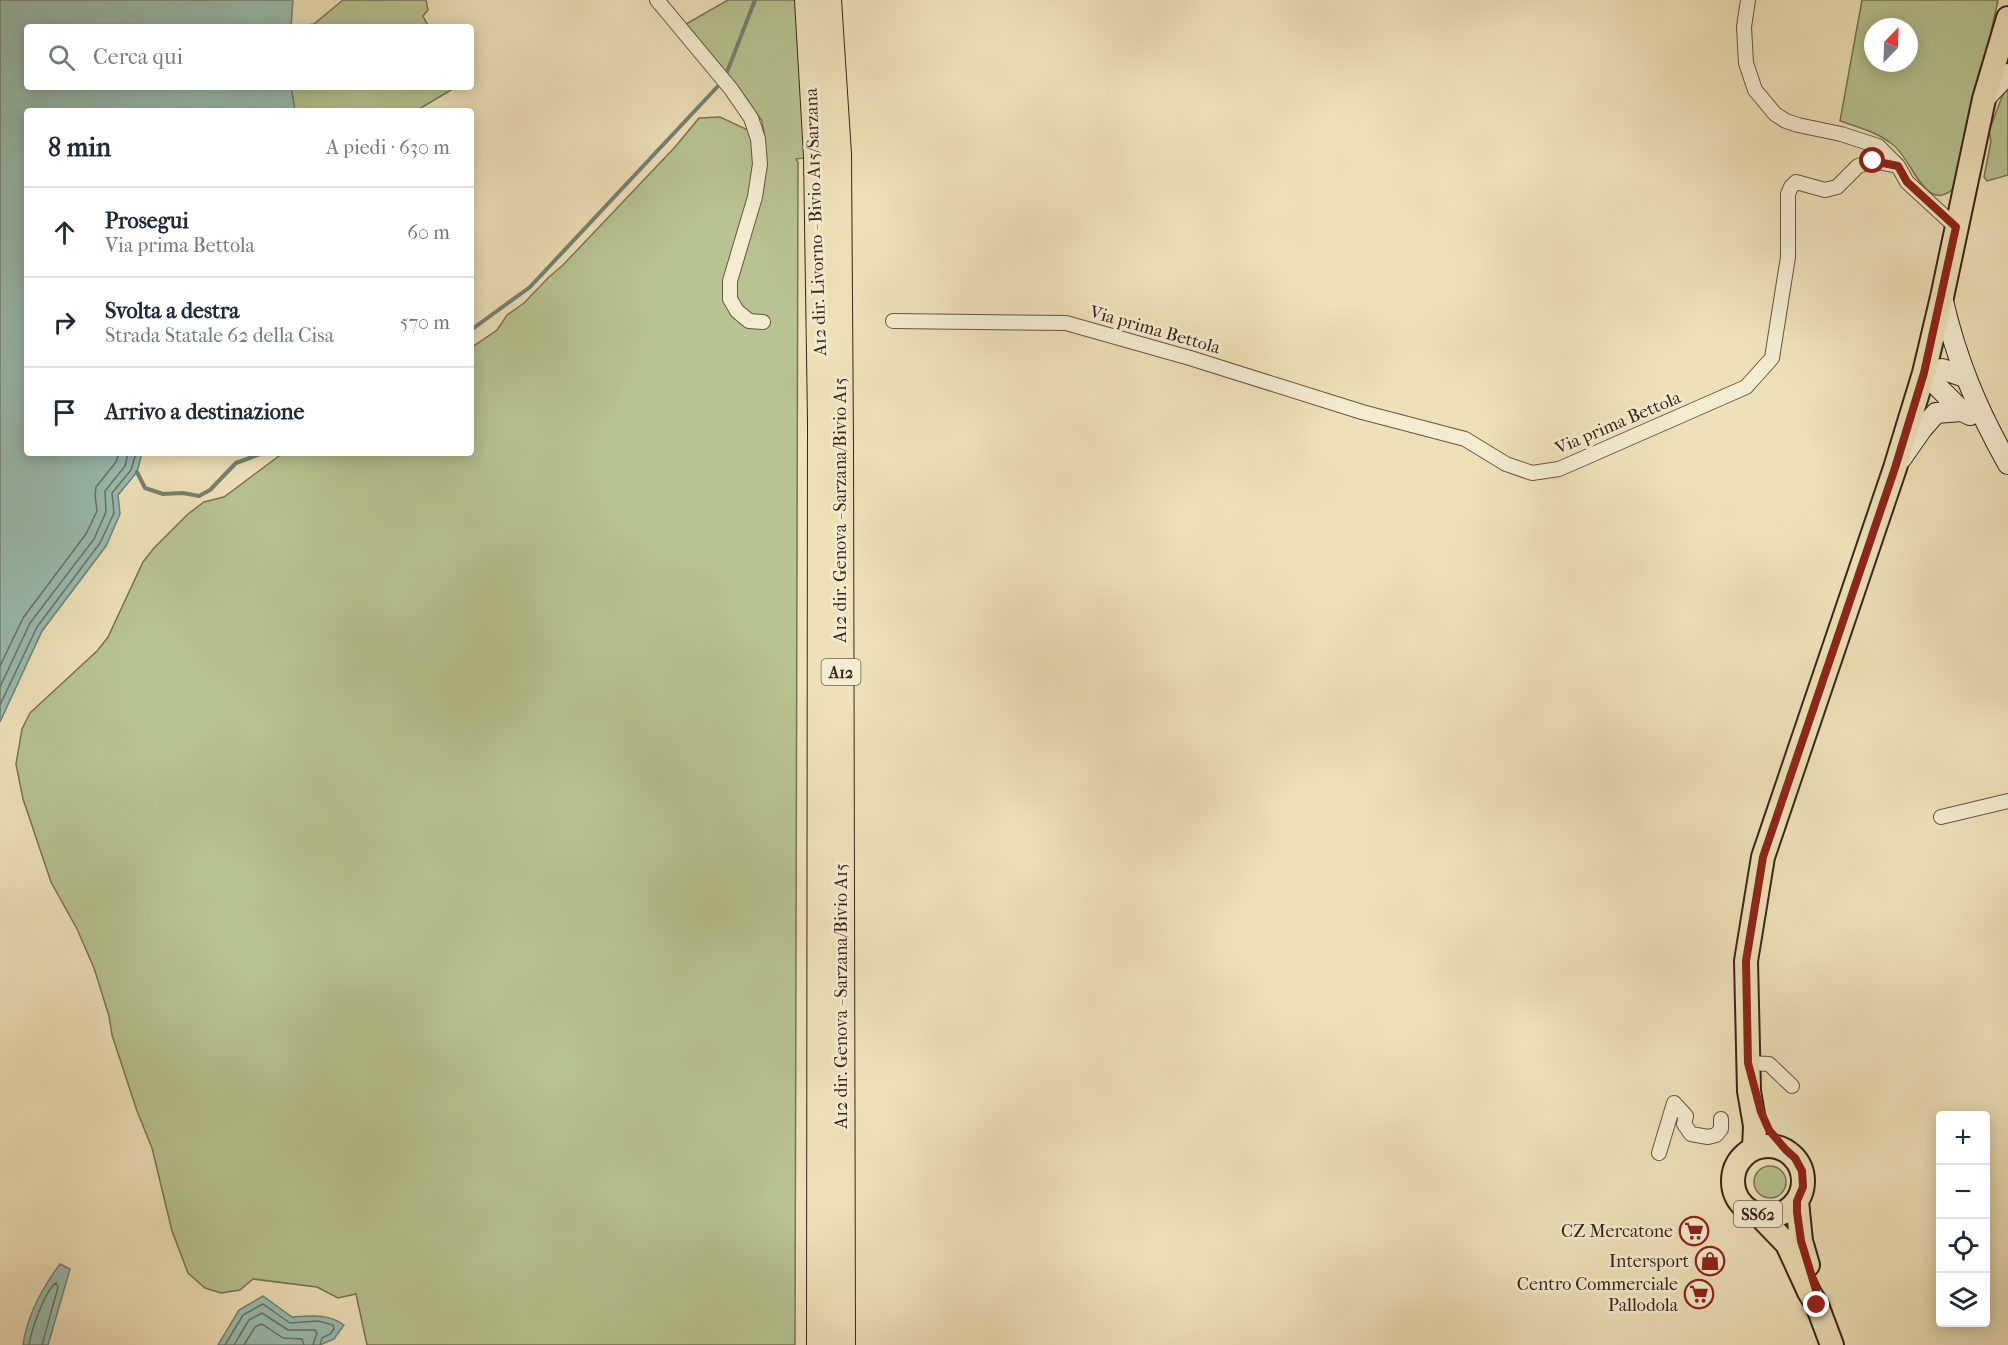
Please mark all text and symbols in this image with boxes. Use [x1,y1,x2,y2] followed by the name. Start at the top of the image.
[1864,18,1918,72] north arrow
[24,24,474,90] search box
[45,41,78,74] icon: search
[93,44,183,70] text: Cerca qui
[801,87,831,357] street label: A12 dir. Livorno - Bivio A15/Sarzana
[48,132,111,163] text: 8 min
[326,136,450,159] text: A piedi · 630 m
[1859,147,1885,173] route start
[105,208,189,234] text: Prosegui
[48,216,81,249] icon: ahead
[407,221,450,244] text: 60 m
[105,234,255,257] text: Via prima Bettola
[105,298,239,324] text: Svolta a destra
[1086,301,1223,359] street label: Via prima Bettola
[48,306,81,339] icon: right
[400,311,450,334] text: 570 m
[105,324,334,347] text: Strada Statale 62 della Cisa
[830,377,851,644] street label: A12 dir. Genova - Sarzana/Bivio A15
[1551,387,1685,459] street label: Via prima Bettola
[48,396,81,429] icon: arrive
[105,399,304,425] text: Arrivo a destinazione
[822,659,860,685] road number: A12
[831,863,852,1130] street label: A12 dir. Genova - Sarzana/Bivio A15
[1936,1111,1990,1327] map controls
[1936,1111,1990,1165] button: +
[1936,1165,1990,1219] button: −
[1734,1201,1782,1227] road number: SS62
[1678,1215,1710,1247] supermarket icon: CZ Mercatone
[1936,1219,1990,1273] button: locate
[1561,1221,1673,1242] place label: CZ Mercatone
[1694,1245,1726,1277] shop icon: Intersport
[1609,1251,1690,1272] place label: Intersport
[1936,1273,1990,1327] button: layers
[1517,1274,1679,1316] place label: Centro Commerciale Pallodola
[1683,1278,1715,1310] supermarket icon: Centro Commerciale Pallodola
[1803,1291,1829,1317] route end

